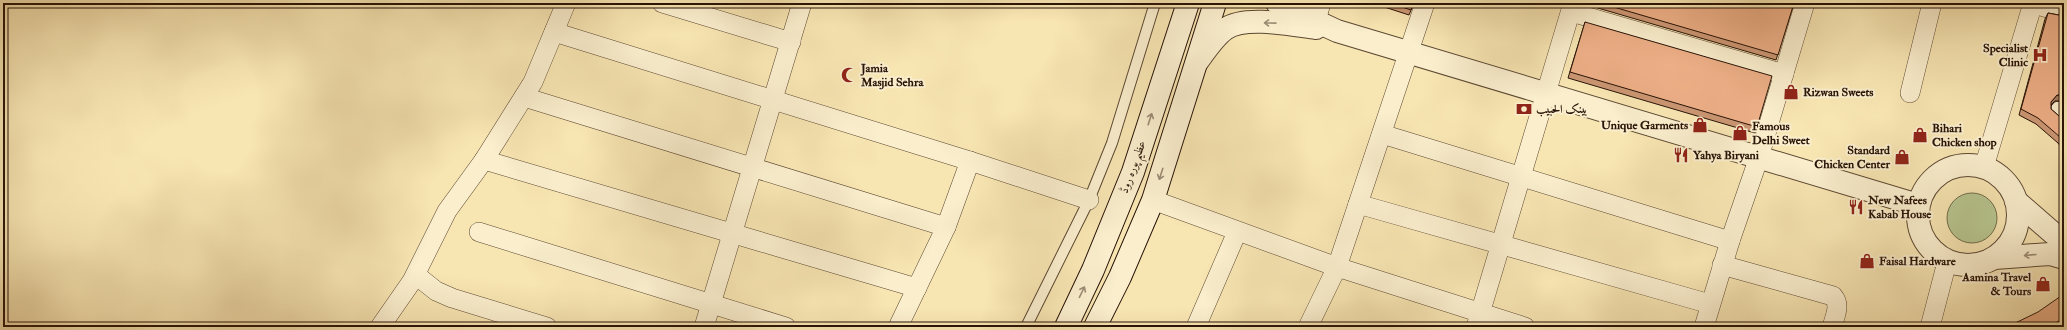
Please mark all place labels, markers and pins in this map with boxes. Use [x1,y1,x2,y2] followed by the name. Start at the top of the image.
[1983,41,2028,70] place label: Specialist Clinic
[2031,46,2049,64] hospital icon: Specialist Clinic
[860,61,924,90] place label: Jamia Masjid Sehra
[840,66,858,84] mosque icon: Jamia Masjid Sehra
[1782,83,1800,101] shop icon: Rizwan Sweets
[1803,85,1873,100] place label: Rizwan Sweets
[1515,100,1533,118] bank icon: بينک الحبيب
[1536,102,1588,117] place label: بينک الحبيب
[1691,116,1709,134] shop icon: Unique Garments
[1601,118,1688,133] place label: Unique Garments
[1752,119,1810,148] place label: Famous Delhi Sweet
[1932,121,1997,150] place label: Bihari Chicken shop
[1731,124,1749,142] shop icon: Famous Delhi Sweet
[1911,126,1929,144] shop icon: Bihari Chicken shop
[1814,143,1891,172] place label: Standard Chicken Center
[1672,146,1690,164] restaurant icon: Yahya Biryani
[1692,148,1760,163] place label: Yahya Biryani
[1893,148,1911,166] shop icon: Standard Chicken Center
[1867,193,1932,222] place label: New Nafees Kabab House
[1847,198,1865,216] restaurant icon: New Nafees Kabab House
[1858,252,1876,270] shop icon: Faisal Hardware
[1879,254,1957,269] place label: Faisal Hardware
[1961,270,2032,299] place label: Aamina Travel & Tours
[2034,275,2052,293] shop icon: Aamina Travel & Tours

